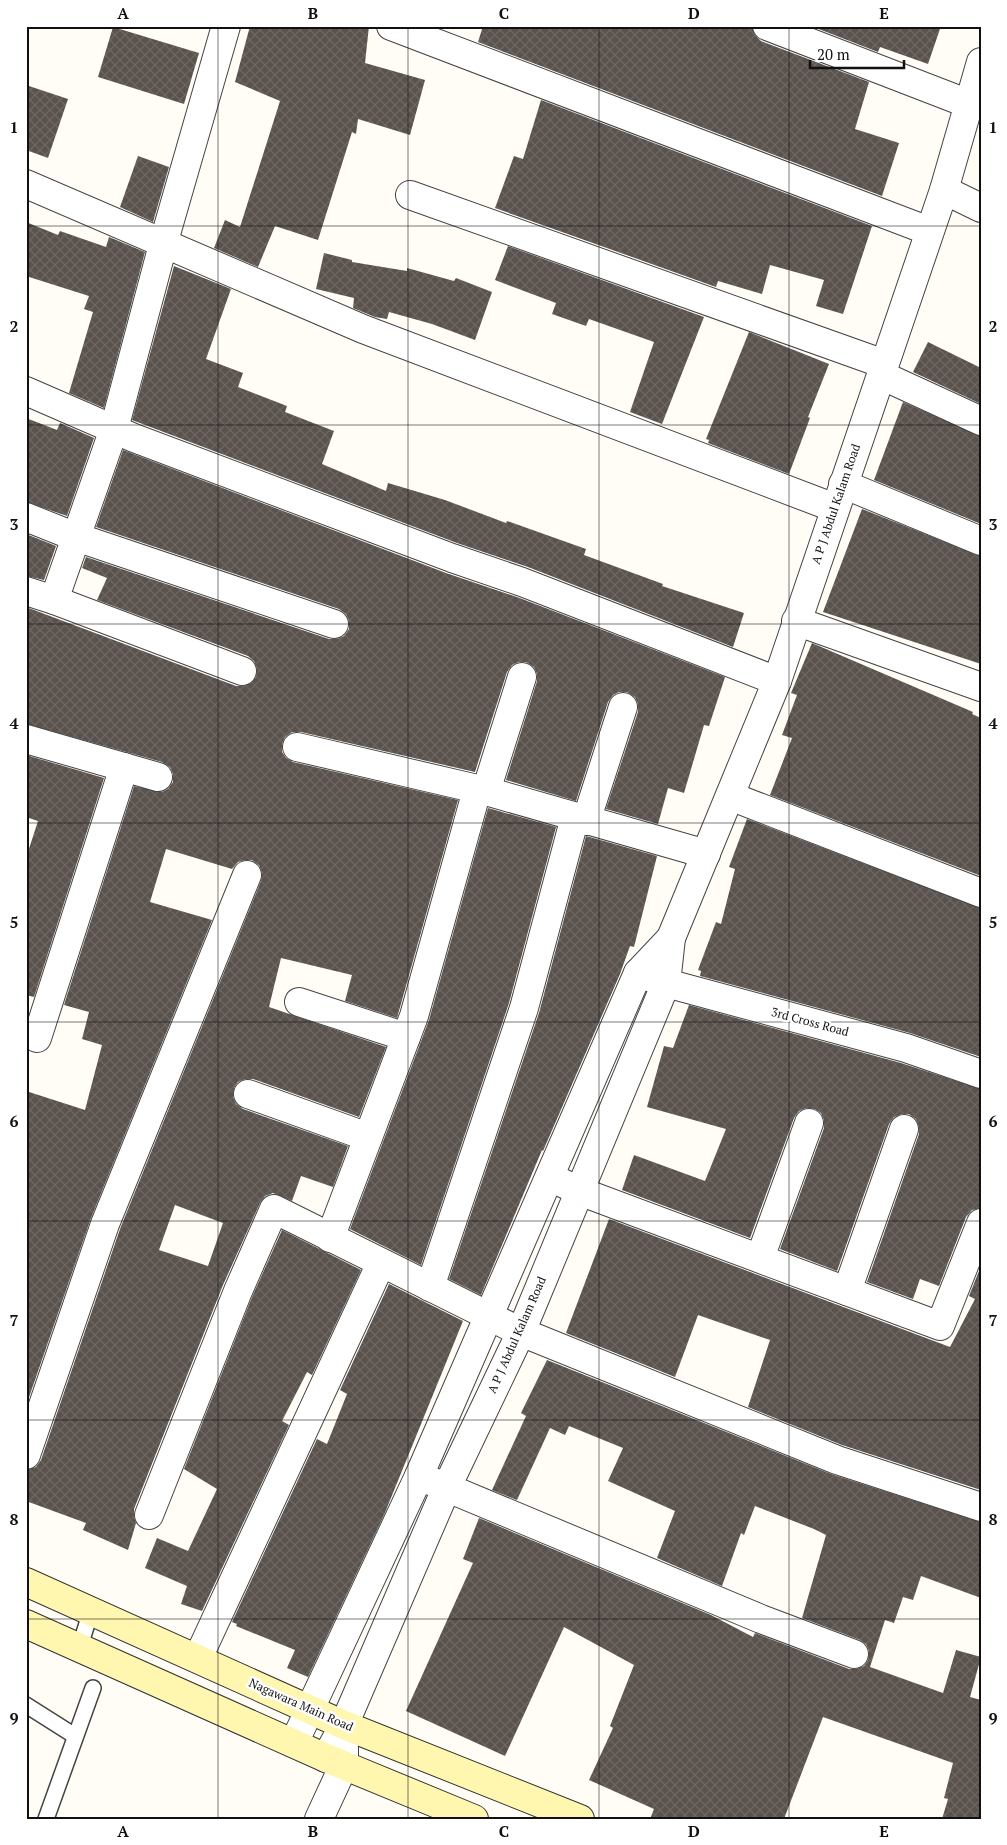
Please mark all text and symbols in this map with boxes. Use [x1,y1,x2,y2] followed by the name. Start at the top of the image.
[117,2,129,24] text: A
[308,2,318,24] text: B
[499,2,509,24] text: C
[688,2,700,24] text: D
[879,2,889,24] text: E
[810,38,903,70] scale bar
[817,44,850,64] text: 20 m
[9,116,19,138] text: 1
[988,116,998,138] text: 1
[9,315,19,337] text: 2
[988,315,998,337] text: 2
[808,441,863,566] street label: A P J Abdul Kalam Road
[9,513,19,535] text: 3
[988,513,998,535] text: 3
[9,712,19,734] text: 4
[988,712,998,734] text: 4
[9,911,19,933] text: 5
[988,911,998,933] text: 5
[770,1004,851,1039] street label: 3rd Cross Road
[9,1110,19,1132] text: 6
[988,1110,998,1132] text: 6
[484,1274,549,1395] street label: A P J Abdul Kalam Road
[9,1309,19,1331] text: 7
[988,1309,998,1331] text: 7
[9,1508,19,1530] text: 8
[988,1508,998,1530] text: 8
[247,1675,356,1734] street label: Nagawara Main Road
[9,1707,19,1729] text: 9
[988,1707,998,1729] text: 9
[117,1820,129,1842] text: A
[308,1820,318,1842] text: B
[499,1820,509,1842] text: C
[688,1820,700,1842] text: D
[879,1820,889,1842] text: E

